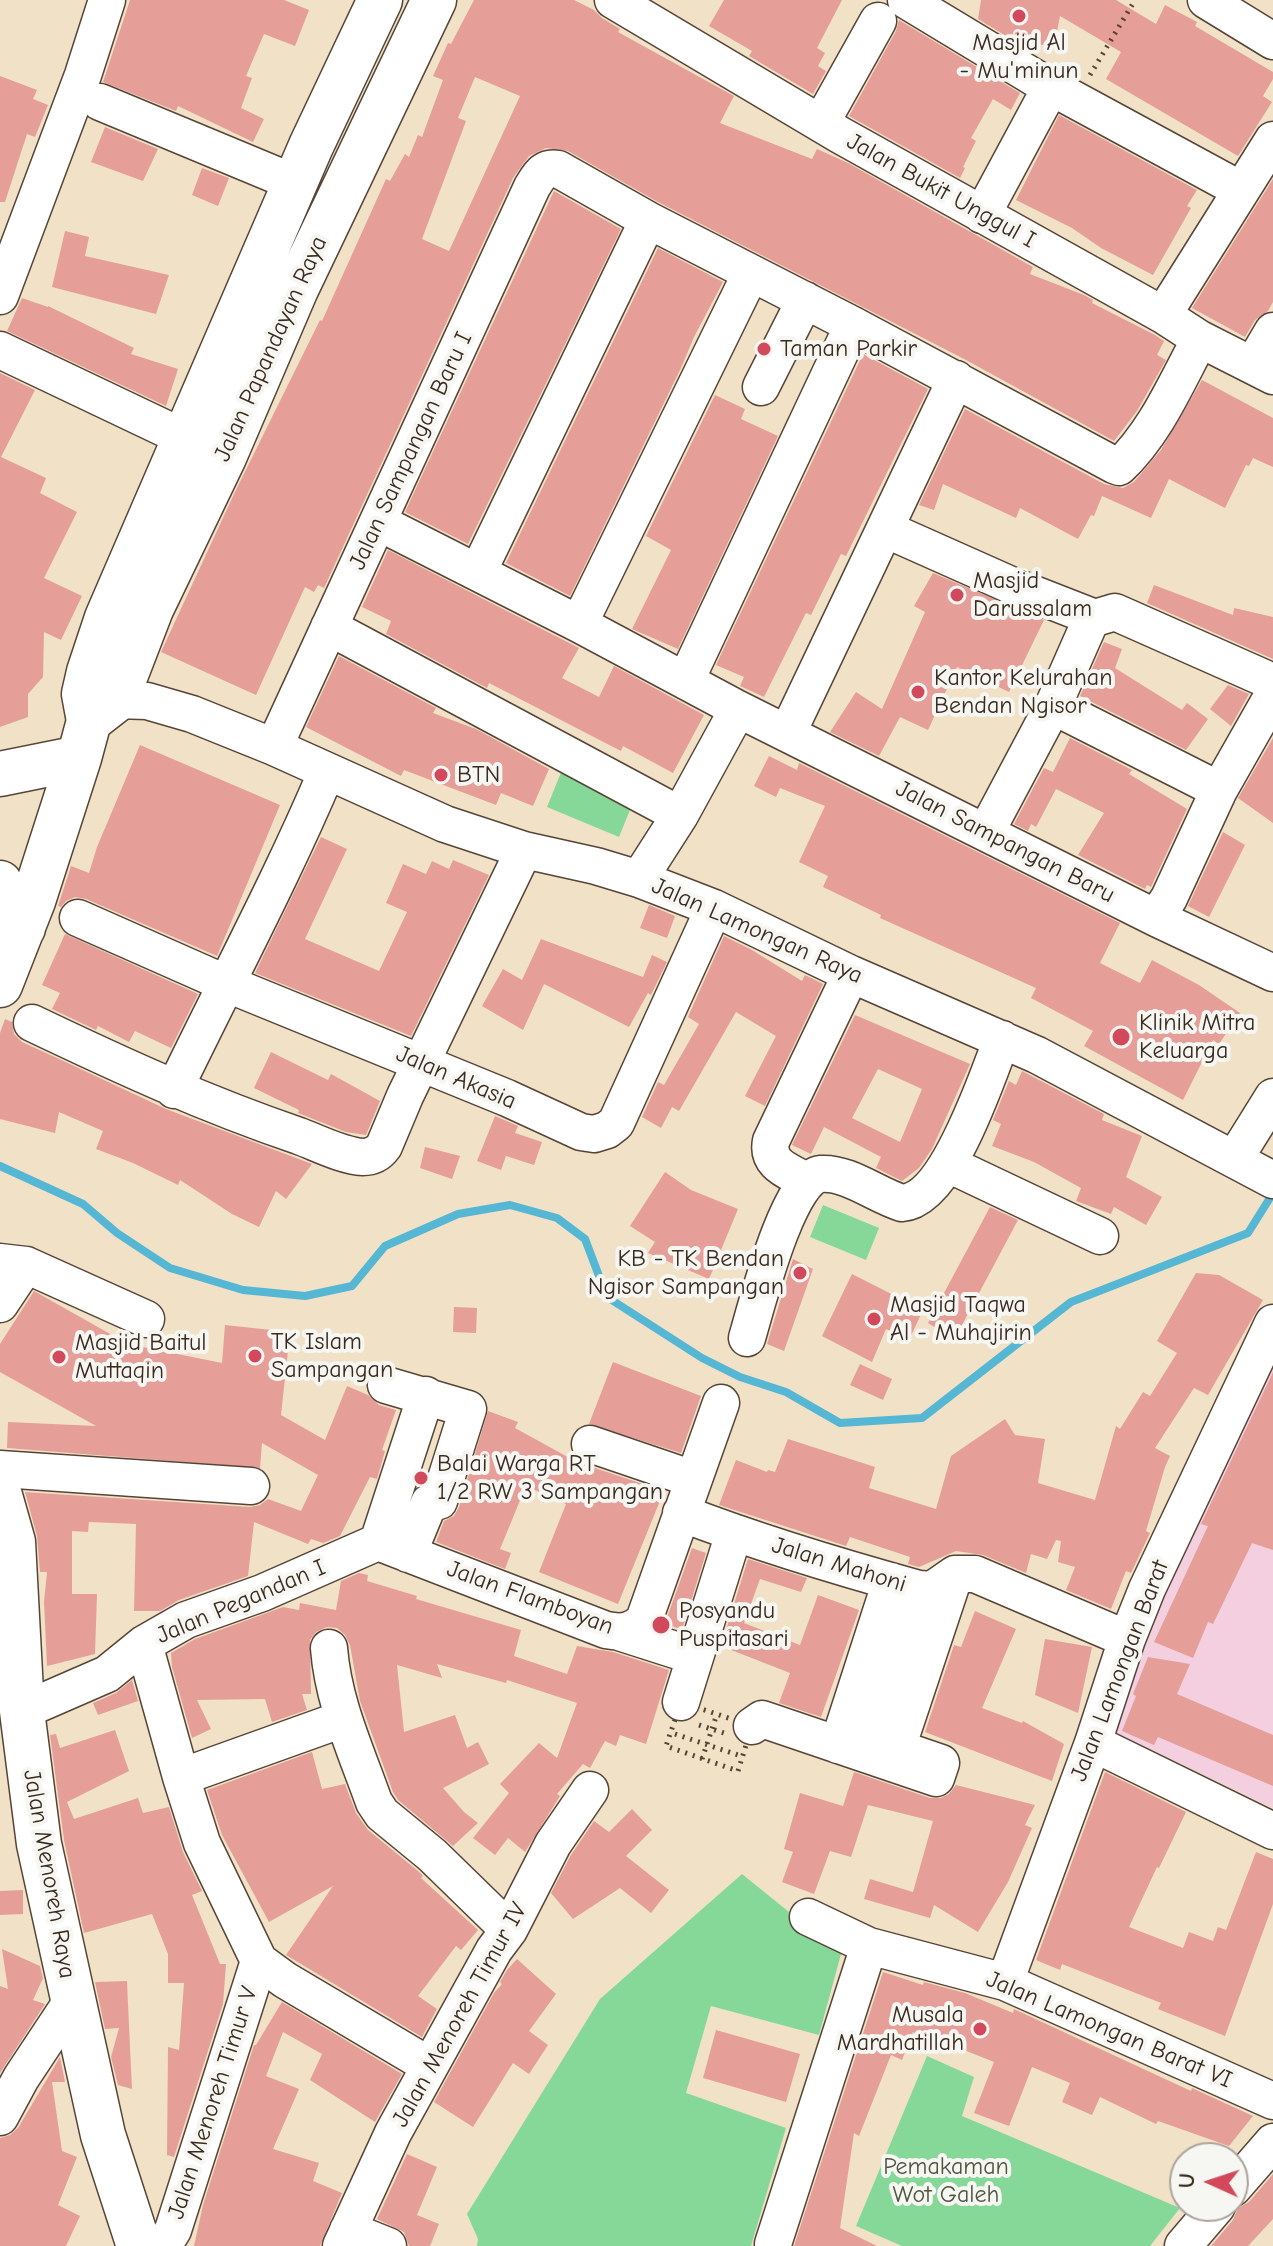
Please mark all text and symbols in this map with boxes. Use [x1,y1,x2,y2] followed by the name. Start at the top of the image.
[1010,7,1028,25] marker: Masjid Al - Mu'minun
[960,29,1078,85] place label: Masjid Al - Mu'minun
[841,127,1041,255] street label: Jalan Bukit Unggul I
[208,232,334,466] street label: Jalan Papandayan Raya
[343,328,479,574] street label: Jalan Sampangan Baru I
[780,335,917,363] place label: Taman Parkir
[755,340,773,358] marker: Taman Parkir
[973,567,1092,623] place label: Masjid Darussalam
[948,586,966,604] marker: Masjid Darussalam
[934,664,1112,720] place label: Kantor Kelurahan Bendan Ngisor
[909,683,927,701] marker: Kantor Kelurahan Bendan Ngisor
[457,761,500,789] place label: BTN
[432,766,450,784] marker: BTN
[891,774,1119,910] street label: Jalan Sampangan Baru
[647,872,867,990] street label: Jalan Lamongan Raya
[1139,1009,1255,1065] place label: Klinik Mitra Keluarga
[1110,1026,1132,1048] marker: Klinik Mitra Keluarga
[392,1040,520,1116] street label: Jalan Akasia
[588,1245,784,1301] place label: KB - TK Bendan Ngisor Sampangan
[791,1264,809,1282] marker: KB - TK Bendan Ngisor Sampangan
[890,1291,1032,1347] place label: Masjid Taqwa Al - Muhajirin
[865,1310,883,1328] marker: Masjid Taqwa Al - Muhajirin
[271,1328,393,1384] place label: TK Islam Sampangan
[75,1329,206,1385] place label: Masjid Baitul Muttaqin
[246,1347,264,1365] marker: TK Islam Sampangan
[50,1348,68,1366] marker: Masjid Baitul Muttaqin
[437,1450,663,1506] place label: Balai Warga RT 1/2 RW 3 Sampangan
[412,1469,430,1487] marker: Balai Warga RT 1/2 RW 3 Sampangan
[768,1531,910,1599] street label: Jalan Mahoni
[152,1553,330,1651] street label: Jalan Pegandan I
[443,1555,617,1641] street label: Jalan Flamboyan
[1065,1557,1175,1785] street label: Jalan Lamongan Barat
[679,1597,789,1653] place label: Posyandu Puspitasari
[650,1614,672,1636] marker: Posyandu Puspitasari
[16,1767,82,1981] street label: Jalan Menoreh Raya
[386,1898,534,2132] street label: Jalan Menoreh Timur IV
[982,1965,1236,2095] street label: Jalan Lamongan Barat VI
[162,1983,264,2223] street label: Jalan Menoreh Timur V
[837,2001,964,2057] place label: Musala Mardhatillah
[971,2020,989,2038] marker: Musala Mardhatillah
[1169,2142,1249,2222] north arrow
[883,2153,1009,2209] park label: Pemakaman Wot Galeh
[1174,2173,1200,2189] text: U

